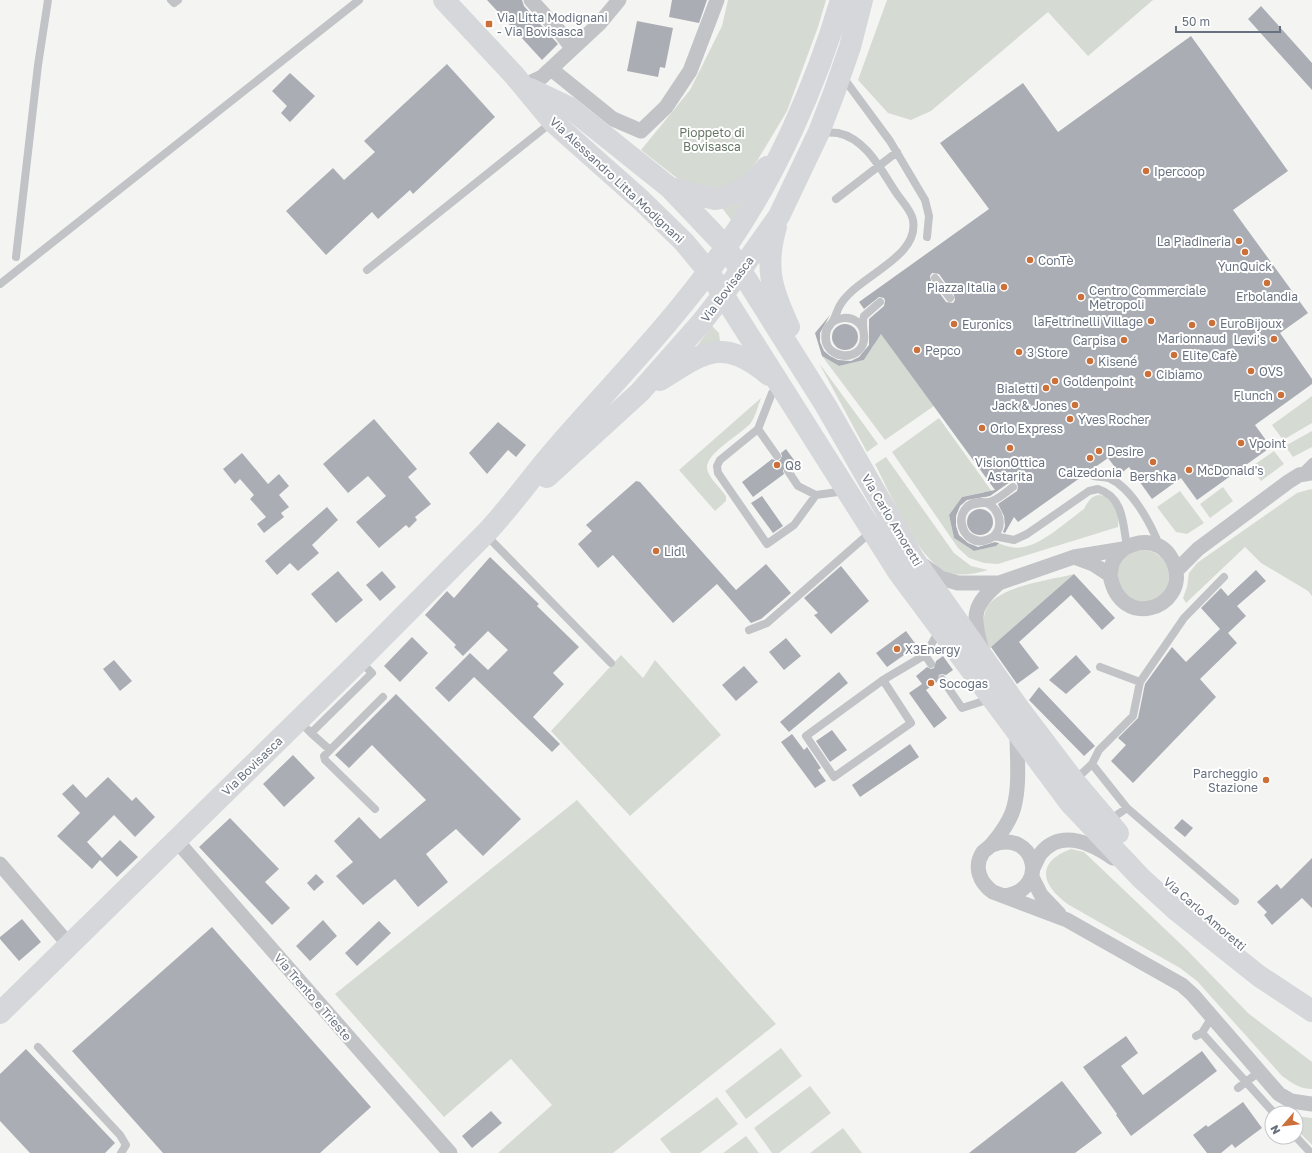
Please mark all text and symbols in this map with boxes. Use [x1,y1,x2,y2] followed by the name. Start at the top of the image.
[1176,8,1280,34] scale bar
[497,10,608,39] place label: Via Litta Modignani - Via Bovisasca
[1182,14,1210,29] text: 50 m
[484,19,494,29] marker: Via Litta Modignani - Via Bovisasca
[547,114,687,246] street label: Via Alessandro Litta Modignani
[679,125,745,154] park label: Pioppeto di Bovisasca
[1154,164,1205,179] place label: Ipercoop
[1141,166,1151,176] marker: Ipercoop
[1157,234,1231,249] place label: La Piadineria
[1234,236,1244,246] marker: La Piadineria
[1240,247,1250,257] marker: YunQuick
[697,253,757,325] street label: Via Bovisasca
[1038,253,1073,268] place label: ConTè
[1025,255,1035,265] marker: ConTè
[1218,259,1272,274] place label: YunQuick
[1262,278,1272,288] marker: Erbolandia
[927,280,996,295] place label: Piazza Italia
[999,282,1009,292] marker: Piazza Italia
[1089,283,1206,312] place label: Centro Commerciale Metropoli
[1236,289,1298,304] place label: Erbolandia
[1076,292,1086,302] marker: Centro Commerciale Metropoli
[1034,314,1143,329] place label: laFeltrinelli Village
[1146,316,1156,326] marker: laFeltrinelli Village
[1220,316,1282,331] place label: EuroBijoux
[962,317,1012,332] place label: Euronics
[1207,318,1217,328] marker: EuroBijoux
[949,319,959,329] marker: Euronics
[1187,320,1197,330] marker: Marionnaud
[1158,331,1226,346] place label: Marionnaud
[1234,332,1266,347] place label: Levi's
[1073,333,1116,348] place label: Carpisa
[1269,334,1279,344] marker: Levi's
[1119,335,1129,345] marker: Carpisa
[925,343,961,358] place label: Pepco
[912,345,922,355] marker: Pepco
[1027,345,1068,360] place label: 3 Store
[1014,347,1024,357] marker: 3 Store
[1182,348,1237,363] place label: Elite Cafè
[1169,350,1179,360] marker: Elite Cafè
[1098,354,1137,369] place label: Kisené
[1085,356,1095,366] marker: Kisené
[1259,364,1284,379] place label: OVS
[1246,366,1256,376] marker: OVS
[1156,367,1203,382] place label: Cibiamo
[1143,369,1153,379] marker: Cibiamo
[1063,374,1134,389] place label: Goldenpoint
[1050,376,1060,386] marker: Goldenpoint
[997,381,1038,396] place label: Bialetti
[1041,383,1051,393] marker: Bialetti
[1233,388,1273,403] place label: Flunch
[1276,390,1286,400] marker: Flunch
[992,398,1067,413] place label: Jack & Jones
[1070,400,1080,410] marker: Jack & Jones
[1078,412,1149,427] place label: Yves Rocher
[1065,414,1075,424] marker: Yves Rocher
[990,421,1063,436] place label: Orlo Express
[977,423,987,433] marker: Orlo Express
[1249,436,1287,451] place label: Vpoint
[1236,438,1246,448] marker: Vpoint
[1005,443,1015,453] marker: VisionOttica Astarita
[1107,444,1143,459] place label: Desire
[1094,446,1104,456] marker: Desire
[1085,453,1095,463] marker: Calzedonia
[975,455,1045,484] place label: VisionOttica Astarita
[1148,457,1158,467] marker: Bershka
[785,458,801,473] place label: Q8
[772,460,782,470] marker: Q8
[1197,463,1264,478] place label: McDonald's
[1058,465,1122,480] place label: Calzedonia
[1184,465,1194,475] marker: McDonald's
[1130,469,1176,484] place label: Bershka
[859,471,925,569] street label: Via Carlo Amoretti
[664,544,685,559] place label: Lidl
[651,546,661,556] marker: Lidl
[905,642,961,657] place label: X3Energy
[892,644,902,654] marker: X3Energy
[939,676,988,691] place label: Socogas
[926,678,936,688] marker: Socogas
[218,733,286,799] street label: Via Bovisasca
[1193,766,1258,795] place label: Parcheggio Stazione
[1261,775,1271,785] marker: Parcheggio Stazione
[1161,874,1249,954] street label: Via Carlo Amoretti
[271,950,355,1044] street label: Via Trento e Trieste
[1264,1105,1304,1145] north arrow
[1267,1123,1282,1137] text: N

